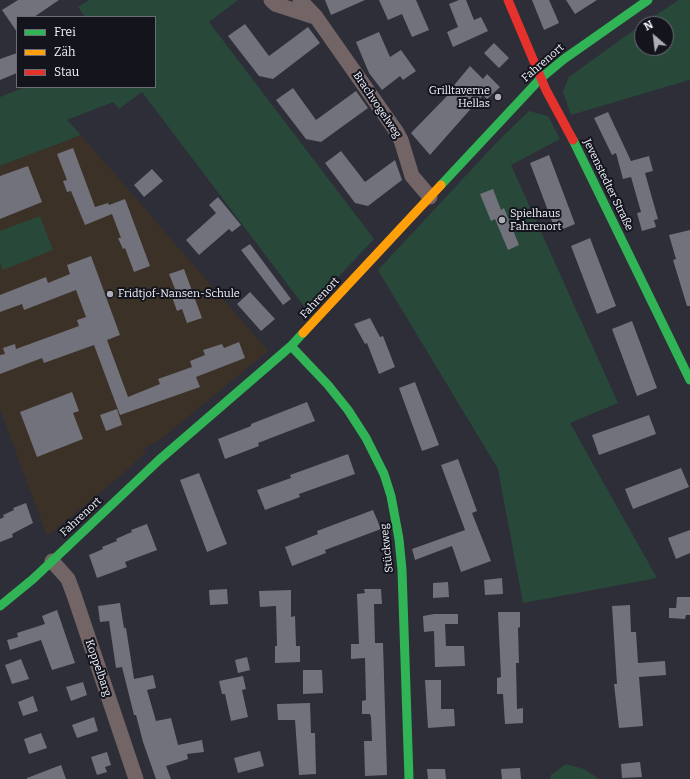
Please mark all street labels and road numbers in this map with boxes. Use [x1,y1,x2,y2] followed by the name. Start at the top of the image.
[519,41,567,85] street label: Fahrenort
[350,69,404,141] street label: Brachvogelweg
[580,137,636,233] street label: Jevenstedter Straße
[298,275,342,321] street label: Fahrenort
[58,495,104,539] street label: Fahrenort
[378,523,396,573] street label: Stückweg
[82,638,114,698] street label: Koppelbarg

